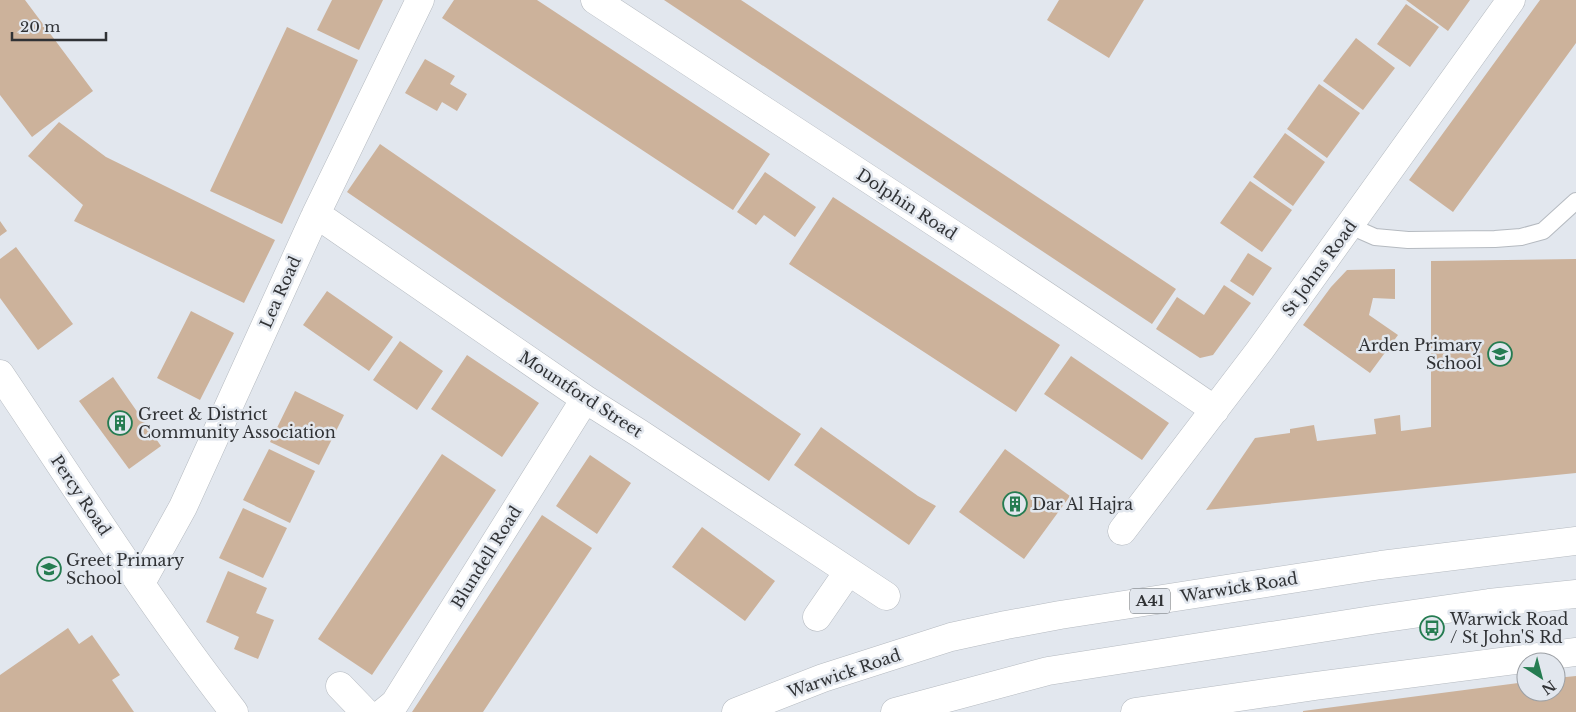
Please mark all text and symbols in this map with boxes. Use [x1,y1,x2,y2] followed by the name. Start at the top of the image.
[12,10,106,42] scale bar
[20,17,60,36] text: 20 m
[853,164,961,244] street label: Dolphin Road
[1277,216,1361,320] street label: St Johns Road
[255,253,305,331] street label: Lea Road
[1358,335,1483,373] place label: Arden Primary School
[1487,341,1513,367] school or university icon: Arden Primary School
[516,347,646,441] street label: Mountford Street
[138,404,336,442] place label: Greet & District Community Association
[107,410,133,436] building icon: Greet & District Community Association
[47,451,115,539] street label: Percy Road
[1002,491,1028,517] building icon: Dar Al Hajra
[1032,494,1133,514] place label: Dar Al Hajra
[447,502,526,612] street label: Blundell Road
[66,550,185,588] place label: Greet Primary School
[36,556,62,582] school or university icon: Greet Primary School
[1178,568,1299,606] street label: Warwick Road
[1130,588,1170,614] road number: A41
[1449,609,1569,647] place label: Warwick Road / St John'S Rd
[1419,615,1445,641] bus stop icon: Warwick Road / St John'S Rd
[784,644,903,702] street label: Warwick Road
[1516,652,1566,702] north arrow
[1538,676,1559,699] text: N

